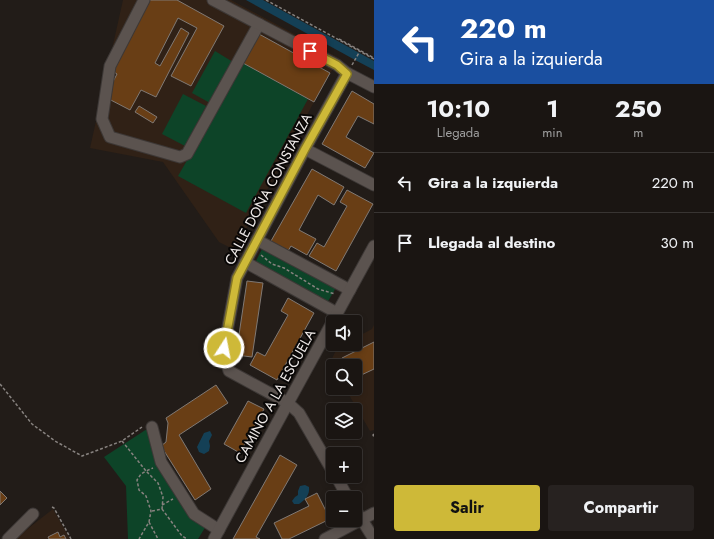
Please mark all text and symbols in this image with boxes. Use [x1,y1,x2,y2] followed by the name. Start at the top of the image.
[460,8,547,49] text: 220 m
[394,16,446,68] icon: left
[293,34,327,68] pin
[299,40,321,62] icon: arrive
[460,46,603,72] text: Gira a la izquierda
[426,91,490,126] text: 10:10
[546,91,559,126] text: 1
[615,91,662,126] text: 250
[219,109,317,268] street label: CALLE DOÑA CONSTANZA
[437,123,480,142] text: Llegada
[542,123,563,142] text: min
[633,123,643,142] text: m
[394,172,416,194] icon: left
[428,172,558,194] text: Gira a la izquierda
[652,172,694,194] text: 220 m
[394,232,416,254] icon: arrive
[428,232,555,254] text: Llegada al destino
[661,232,694,254] text: 30 m
[326,315,362,527] map controls
[326,315,362,351] button: sound
[230,325,321,467] street label: CAMINO A LA ESCUELA
[203,327,245,369] position arrow
[326,359,362,395] button: search
[326,403,362,439] button: layers
[326,447,362,483] button: +
[394,485,540,531] button: Salir
[548,485,694,531] button: Compartir
[326,491,362,527] button: −

